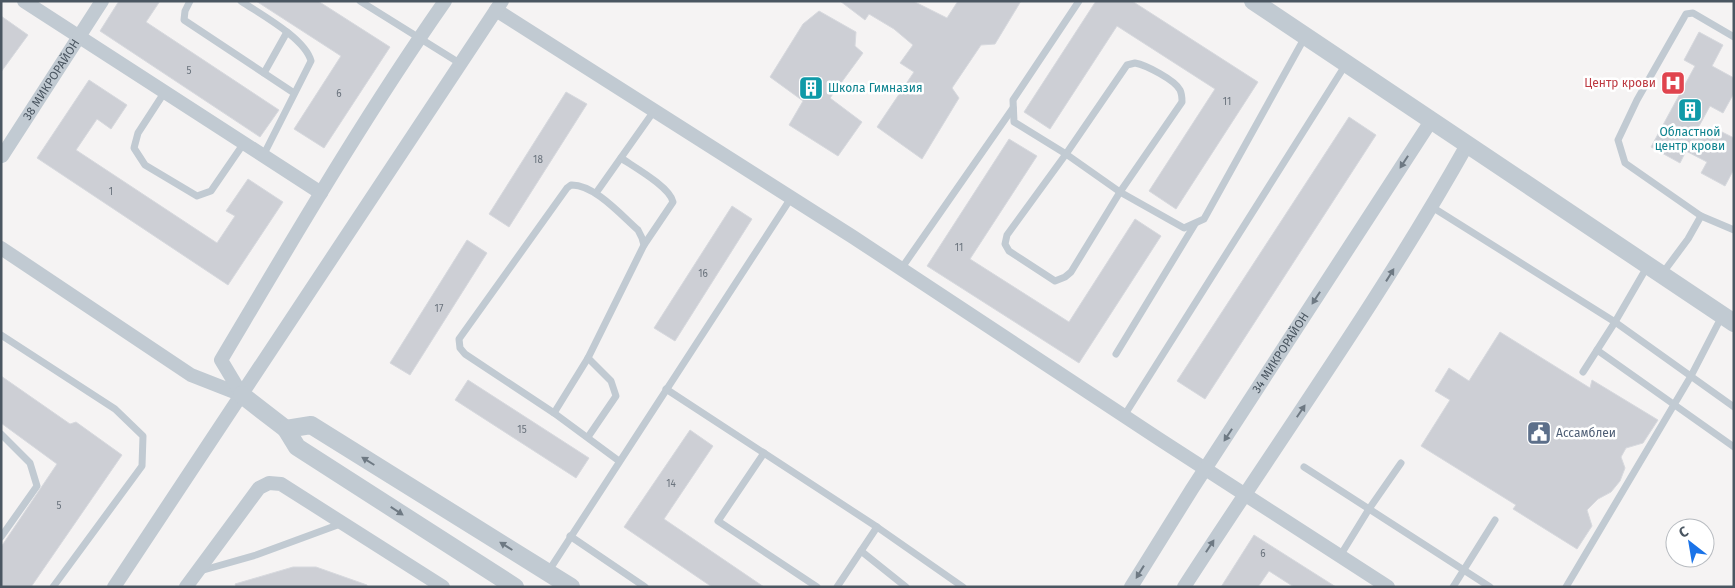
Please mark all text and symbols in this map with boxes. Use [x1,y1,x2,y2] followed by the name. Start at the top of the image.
[20,36,83,123] street label: 38 МИКРОРАЙОН
[186,65,192,77] house number: 5
[1660,70,1686,96] hospital icon: Центр крови
[798,75,824,101] building icon: Школа Гимназия
[1584,76,1656,90] place label: Центр крови
[828,81,923,95] place label: Школа Гимназия
[336,88,342,100] house number: 6
[1223,96,1231,108] house number: 11
[1677,97,1703,123] building icon: Областной центр крови
[1655,125,1725,153] place label: Областной центр крови
[533,154,543,166] house number: 18
[1400,155,1409,169] one-way arrow
[109,186,113,198] house number: 1
[955,242,963,254] house number: 11
[698,268,708,280] house number: 16
[1385,268,1394,281] one-way arrow
[1311,292,1321,305] one-way arrow
[435,303,444,315] house number: 17
[1249,310,1312,396] street label: 34 МИКРОРАЙОН
[1296,404,1305,417] one-way arrow
[1526,420,1552,446] public building icon: Ассамблеи
[517,424,527,436] house number: 15
[1556,426,1616,440] place label: Ассамблеи
[1223,428,1232,441] one-way arrow
[361,456,374,465] one-way arrow
[666,478,677,490] house number: 14
[56,500,62,512] house number: 5
[390,506,404,516] one-way arrow
[1665,518,1715,568] north arrow
[1676,523,1691,542] text: С
[1206,539,1215,553] one-way arrow
[500,541,513,550] one-way arrow
[1260,548,1266,560] house number: 6
[1135,565,1145,578] one-way arrow

